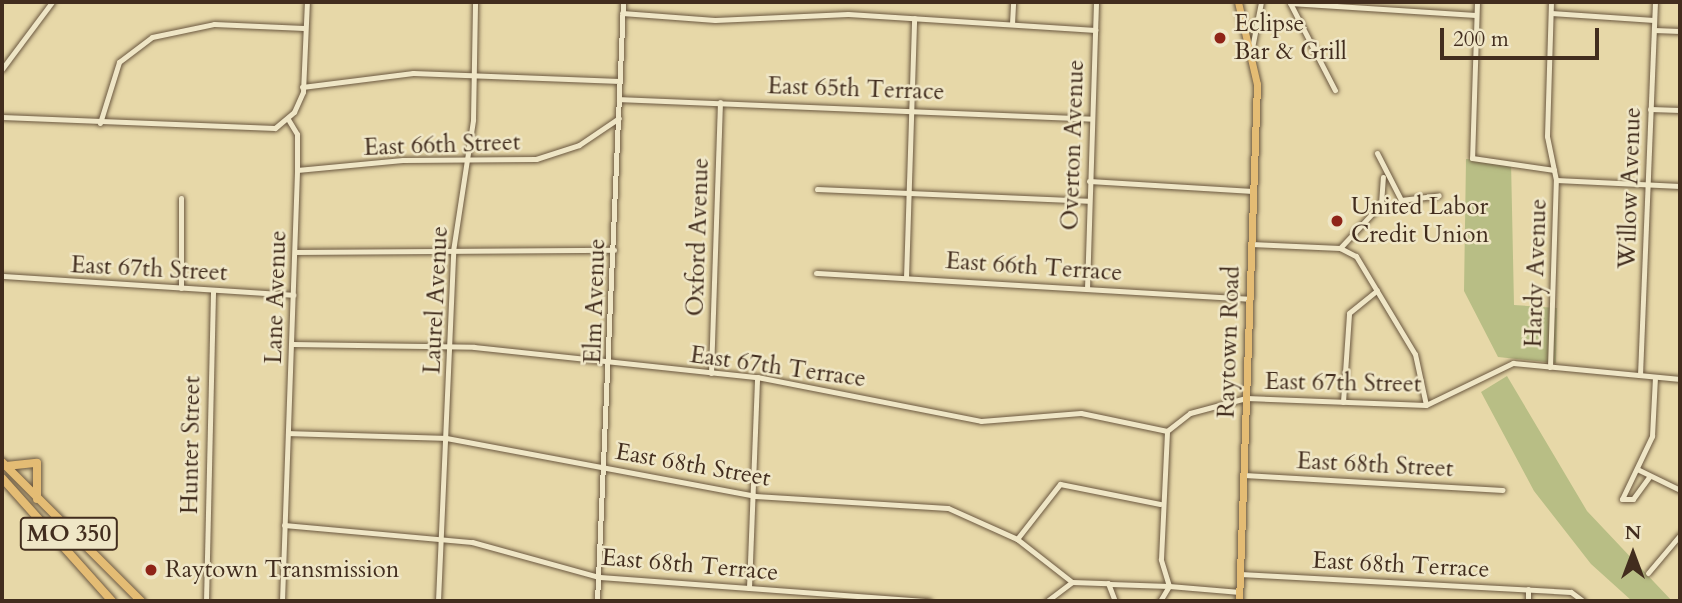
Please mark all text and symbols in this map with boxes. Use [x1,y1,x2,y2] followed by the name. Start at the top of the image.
[1234,10,1347,66] place label: Eclipse Bar & Grill
[1444,14,1603,58] scale bar
[1453,25,1509,54] text: 200 m
[1212,30,1228,46] marker: Eclipse Bar & Grill
[1056,59,1090,231] street label: Overton Avenue
[767,72,945,106] street label: East 65th Terrace
[1613,107,1647,269] street label: Willow Avenue
[363,128,521,162] street label: East 66th Street
[681,157,715,317] street label: Oxford Avenue
[1351,193,1489,249] place label: United Labor Credit Union
[1519,198,1553,348] street label: Hardy Avenue
[1329,213,1345,229] marker: United Labor Credit Union
[418,225,454,375] street label: Laurel Avenue
[259,230,293,364] street label: Lane Avenue
[578,238,612,364] street label: Elm Avenue
[945,246,1123,288] street label: East 66th Terrace
[70,251,228,287] street label: East 67th Street
[1212,265,1246,419] street label: Raytown Road
[688,340,868,394] street label: East 67th Terrace
[1264,367,1422,399] street label: East 67th Street
[175,376,207,514] street label: Hunter Street
[613,437,773,493] street label: East 68th Street
[1296,447,1454,483] street label: East 68th Street
[18,514,120,554] road number: MO 350
[1598,519,1668,589] north arrow
[1625,520,1641,546] text: N
[600,543,780,587] street label: East 68th Terrace
[1312,546,1490,584] street label: East 68th Terrace
[165,556,399,584] place label: Raytown Transmission
[143,562,159,578] marker: Raytown Transmission

